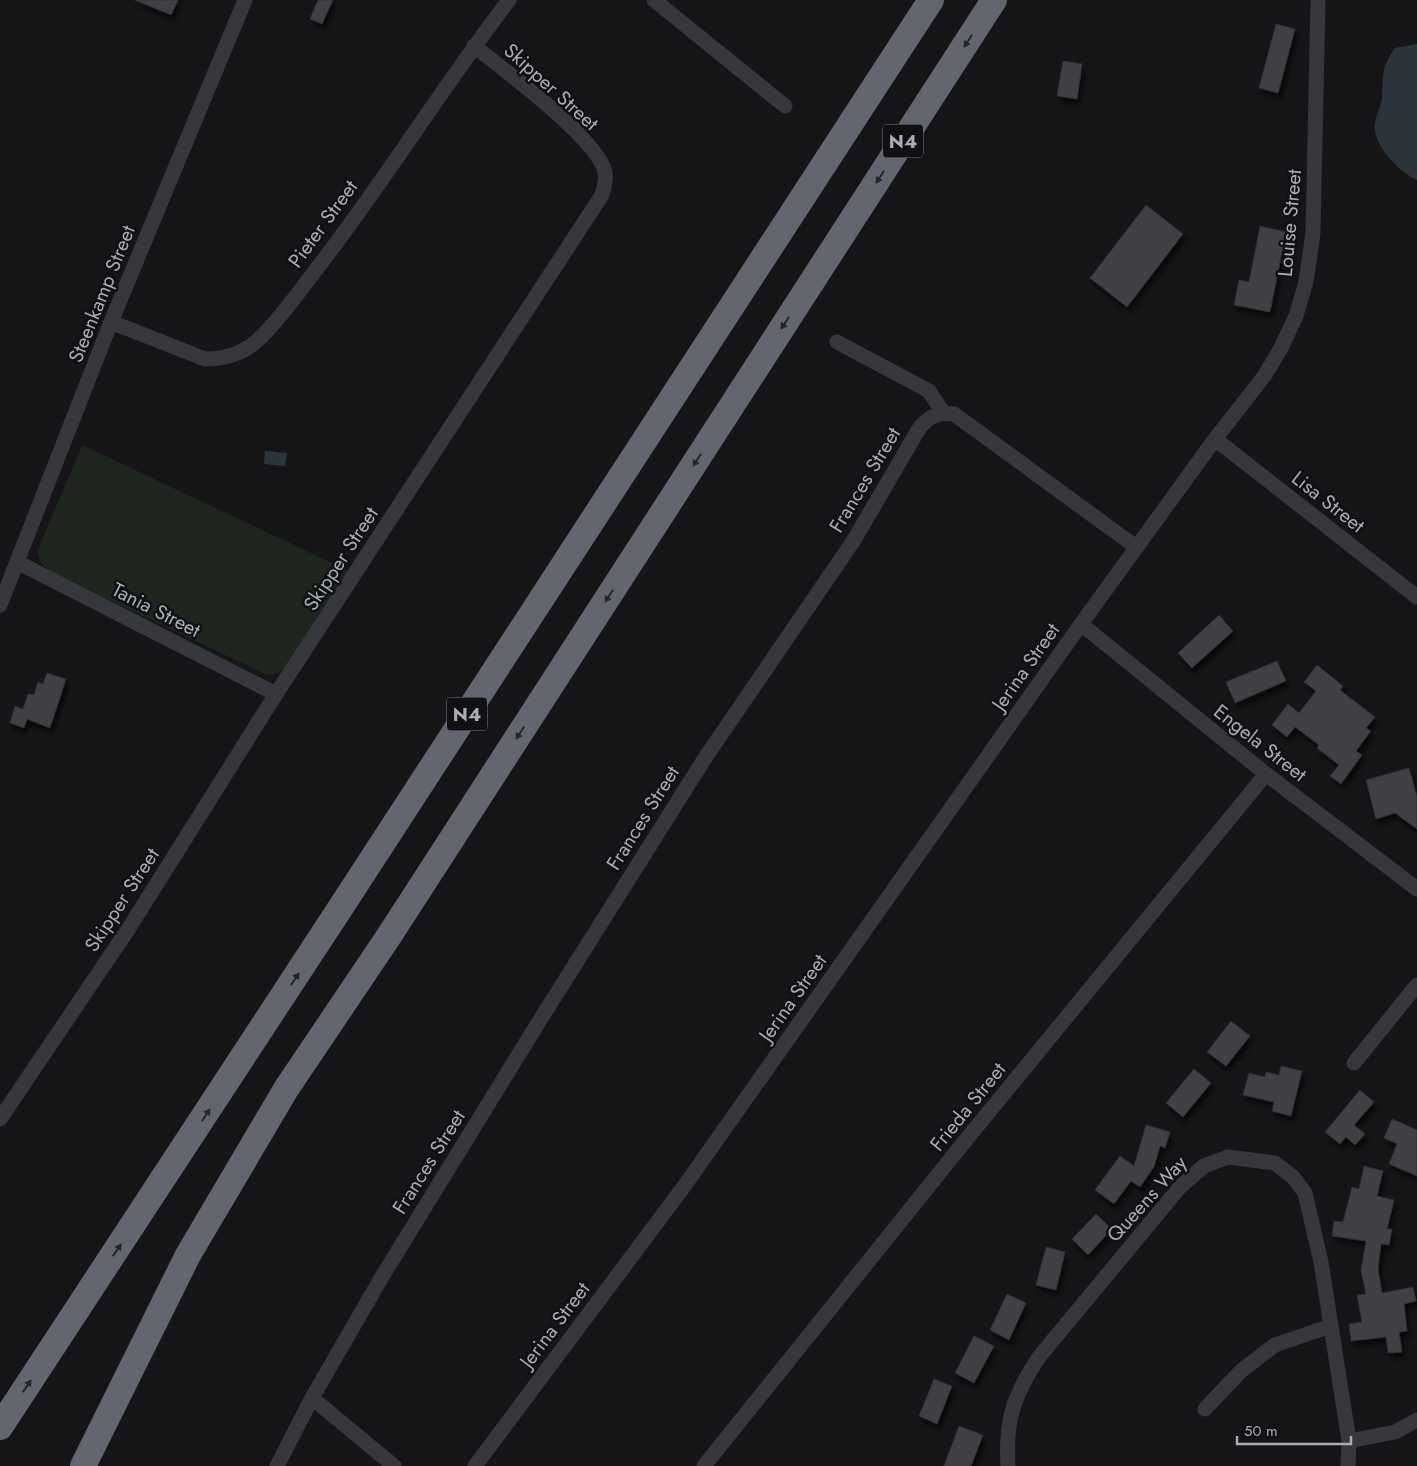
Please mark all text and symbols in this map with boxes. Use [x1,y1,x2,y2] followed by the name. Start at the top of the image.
[963,34,973,48] one-way arrow
[497,37,605,138] street label: Skipper Street
[883,124,923,158] road number: N4
[1271,168,1309,278] street label: Louise Street
[875,171,884,184] one-way arrow
[281,174,365,274] street label: Pieter Street
[61,221,143,367] street label: Steenkamp Street
[781,317,790,330] one-way arrow
[822,422,908,538] street label: Frances Street
[692,453,702,466] one-way arrow
[1285,464,1371,540] street label: Lisa Street
[297,501,386,617] street label: Skipper Street
[107,575,206,645] street label: Tania Street
[604,589,613,603] one-way arrow
[983,617,1067,719] street label: Jerina Street
[1207,697,1313,789] street label: Engela Street
[447,698,487,731] road number: N4
[516,726,525,739] one-way arrow
[599,760,687,876] street label: Frances Street
[78,842,167,958] street label: Skipper Street
[750,948,834,1050] street label: Jerina Street
[290,972,299,985] one-way arrow
[923,1056,1013,1158] street label: Frieda Street
[385,1104,473,1220] street label: Frances Street
[201,1108,210,1121] one-way arrow
[1100,1149,1194,1249] street label: Queens Way
[112,1244,122,1257] one-way arrow
[511,1276,597,1376] street label: Jerina Street
[22,1379,32,1393] one-way arrow
[1237,1414,1351,1446] scale bar
[1244,1420,1278,1442] text: 50 m

